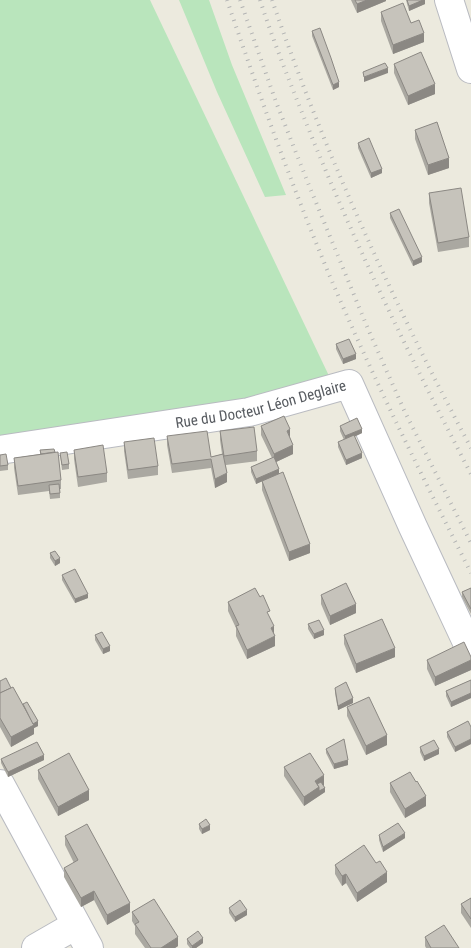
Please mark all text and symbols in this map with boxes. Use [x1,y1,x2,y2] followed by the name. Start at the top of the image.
[174,376,348,432] street label: Rue du Docteur Léon Deglaire

